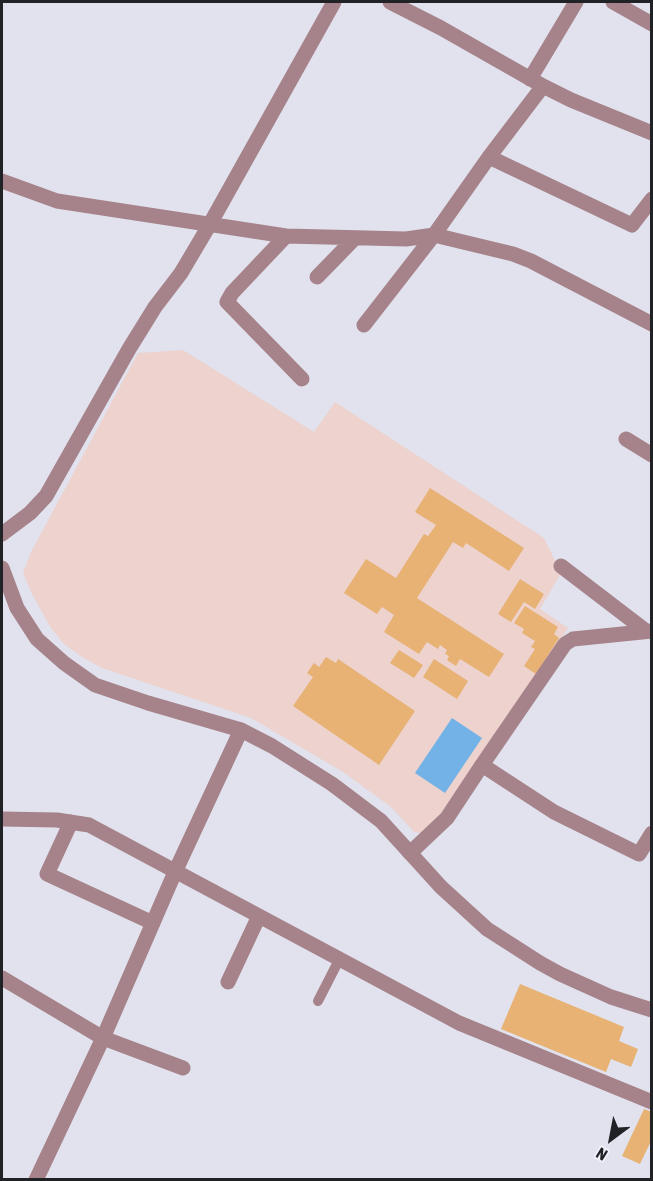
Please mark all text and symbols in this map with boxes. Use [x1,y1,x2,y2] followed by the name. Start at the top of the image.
[581,1109,641,1169] north arrow
[593,1144,610,1164] text: N

